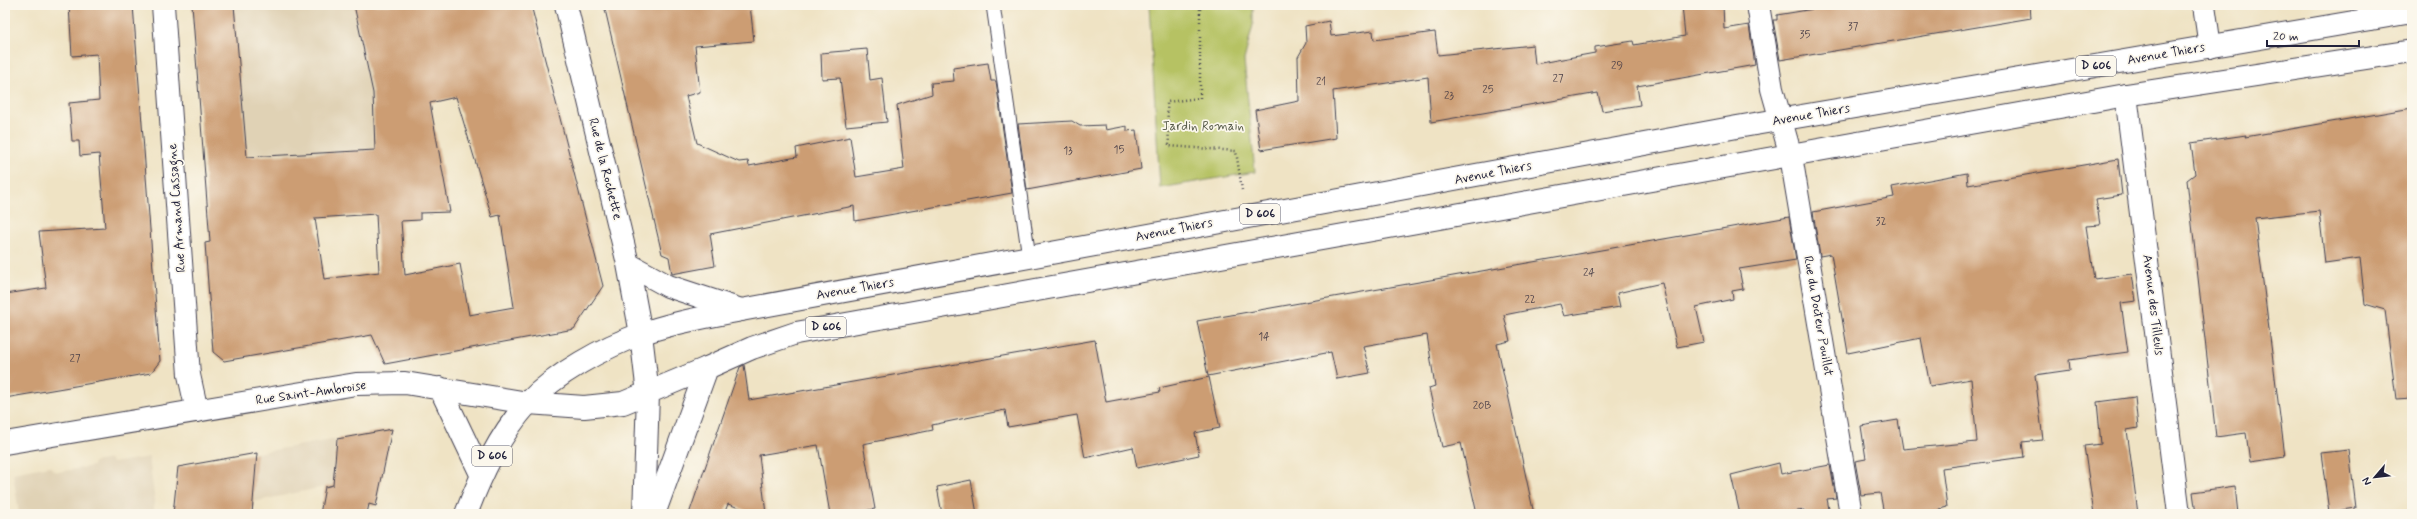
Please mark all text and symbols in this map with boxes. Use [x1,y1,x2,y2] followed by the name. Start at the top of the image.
[1848,20,1859,34] house number: 37
[2267,22,2359,48] scale bar
[1800,28,1811,42] house number: 35
[2273,29,2299,45] text: 20 m
[2126,39,2206,69] street label: Avenue Thiers
[2076,56,2116,76] road number: D 606
[1611,59,1623,73] house number: 29
[1553,72,1564,86] house number: 27
[1316,75,1326,89] house number: 21
[1482,83,1494,97] house number: 25
[1444,89,1454,103] house number: 23
[1771,100,1851,130] street label: Avenue Thiers
[584,116,626,222] street label: Rue de la Rochette
[1162,118,1244,135] park label: Jardin Romain
[164,143,192,273] street label: Rue Armand Cassagne
[1114,143,1125,157] house number: 15
[1063,144,1073,158] house number: 13
[1453,157,1533,189] street label: Avenue Thiers
[1240,204,1280,224] road number: D 606
[1134,214,1214,246] street label: Avenue Thiers
[1876,215,1887,229] house number: 32
[2138,254,2168,357] street label: Avenue des Tilleuls
[1799,255,1837,377] street label: Rue du Docteur Pouillot
[1583,266,1595,280] house number: 24
[815,274,895,304] street label: Avenue Thiers
[1524,293,1536,307] house number: 22
[806,317,846,337] road number: D 606
[1258,330,1270,344] house number: 14
[70,352,81,366] house number: 27
[255,377,367,409] street label: Rue Saint-Ambroise
[1473,399,1491,413] house number: 20B
[472,446,512,466] road number: D 606
[2355,457,2395,497] north arrow
[2359,475,2375,488] text: N

